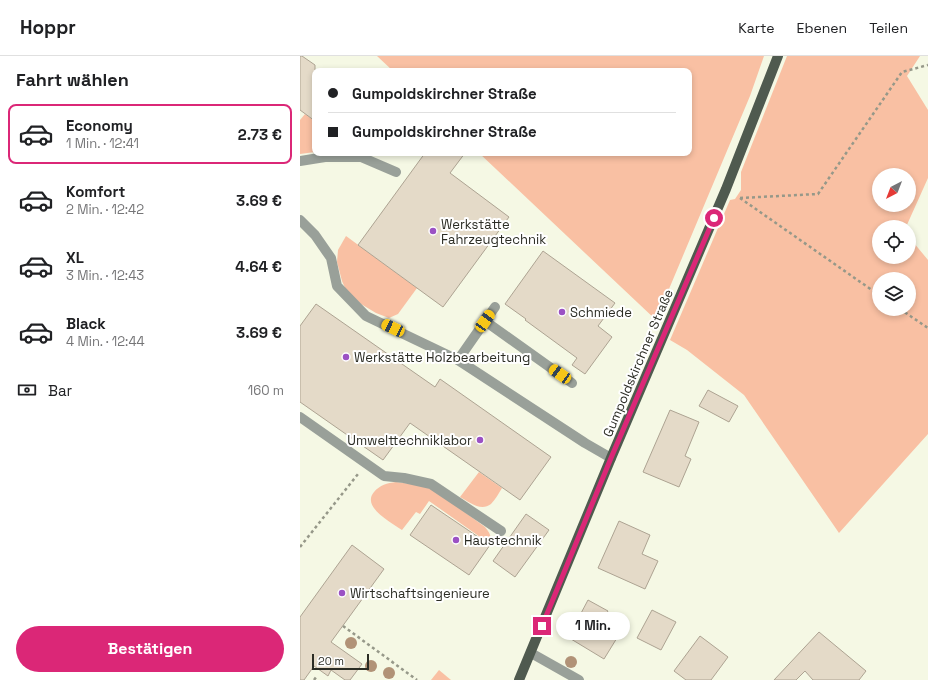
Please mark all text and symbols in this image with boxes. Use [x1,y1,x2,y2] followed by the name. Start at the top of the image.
[20,15,76,40] text: Hoppr
[738,19,775,37] text: Karte
[797,19,847,37] text: Ebenen
[869,19,908,37] text: Teilen
[16,68,129,91] text: Fahrt wählen
[352,84,537,103] text: Gumpoldskirchner Straße
[18,116,54,152] icon: car
[66,116,133,135] text: Economy
[352,122,537,141] text: Gumpoldskirchner Straße
[238,125,282,144] text: 2.73 €
[66,135,139,152] text: 1 Min. · 12:41
[872,168,916,212] north arrow
[872,168,916,316] map controls
[18,182,54,218] icon: car
[66,182,125,201] text: Komfort
[236,191,282,210] text: 3.69 €
[66,201,144,218] text: 2 Min. · 12:42
[705,209,723,227] route start
[441,216,546,248] place label: Werkstätte Fahrzeugtechnik
[872,220,916,264] button: locate
[428,226,438,236] marker: Werkstätte Fahrzeugtechnik
[18,248,54,284] icon: car
[66,248,84,267] text: XL
[235,257,282,276] text: 4.64 €
[66,267,144,284] text: 3 Min. · 12:43
[872,272,916,316] button: layers
[599,287,677,439] street label: Gumpoldskirchner Straße
[570,304,632,321] place label: Schmiede
[557,307,567,317] marker: Schmiede
[473,308,497,334] car
[18,314,54,350] icon: car
[66,314,106,333] text: Black
[380,317,406,339] car
[236,323,282,342] text: 3.69 €
[66,333,145,350] text: 4 Min. · 12:44
[354,349,530,366] place label: Werkstätte Holzbearbeitung
[341,352,351,362] marker: Werkstätte Holzbearbeitung
[547,362,573,386] car
[16,379,38,401] icon: cash
[48,381,72,400] text: Bar
[248,382,284,399] text: 160 m
[347,432,472,449] place label: Umwelttechniklabor
[475,435,485,445] marker: Umwelttechniklabor
[464,532,542,549] place label: Haustechnik
[451,535,461,545] marker: Haustechnik
[350,585,490,602] place label: Wirtschaftsingenieure
[337,588,347,598] marker: Wirtschaftsingenieure
[556,612,630,640] callout: 1 Min.
[533,617,551,635] route end
[575,617,611,634] text: 1 Min.
[16,626,284,672] button: Bestätigen
[312,652,369,671] scale bar
[318,654,344,668] text: 20 m

